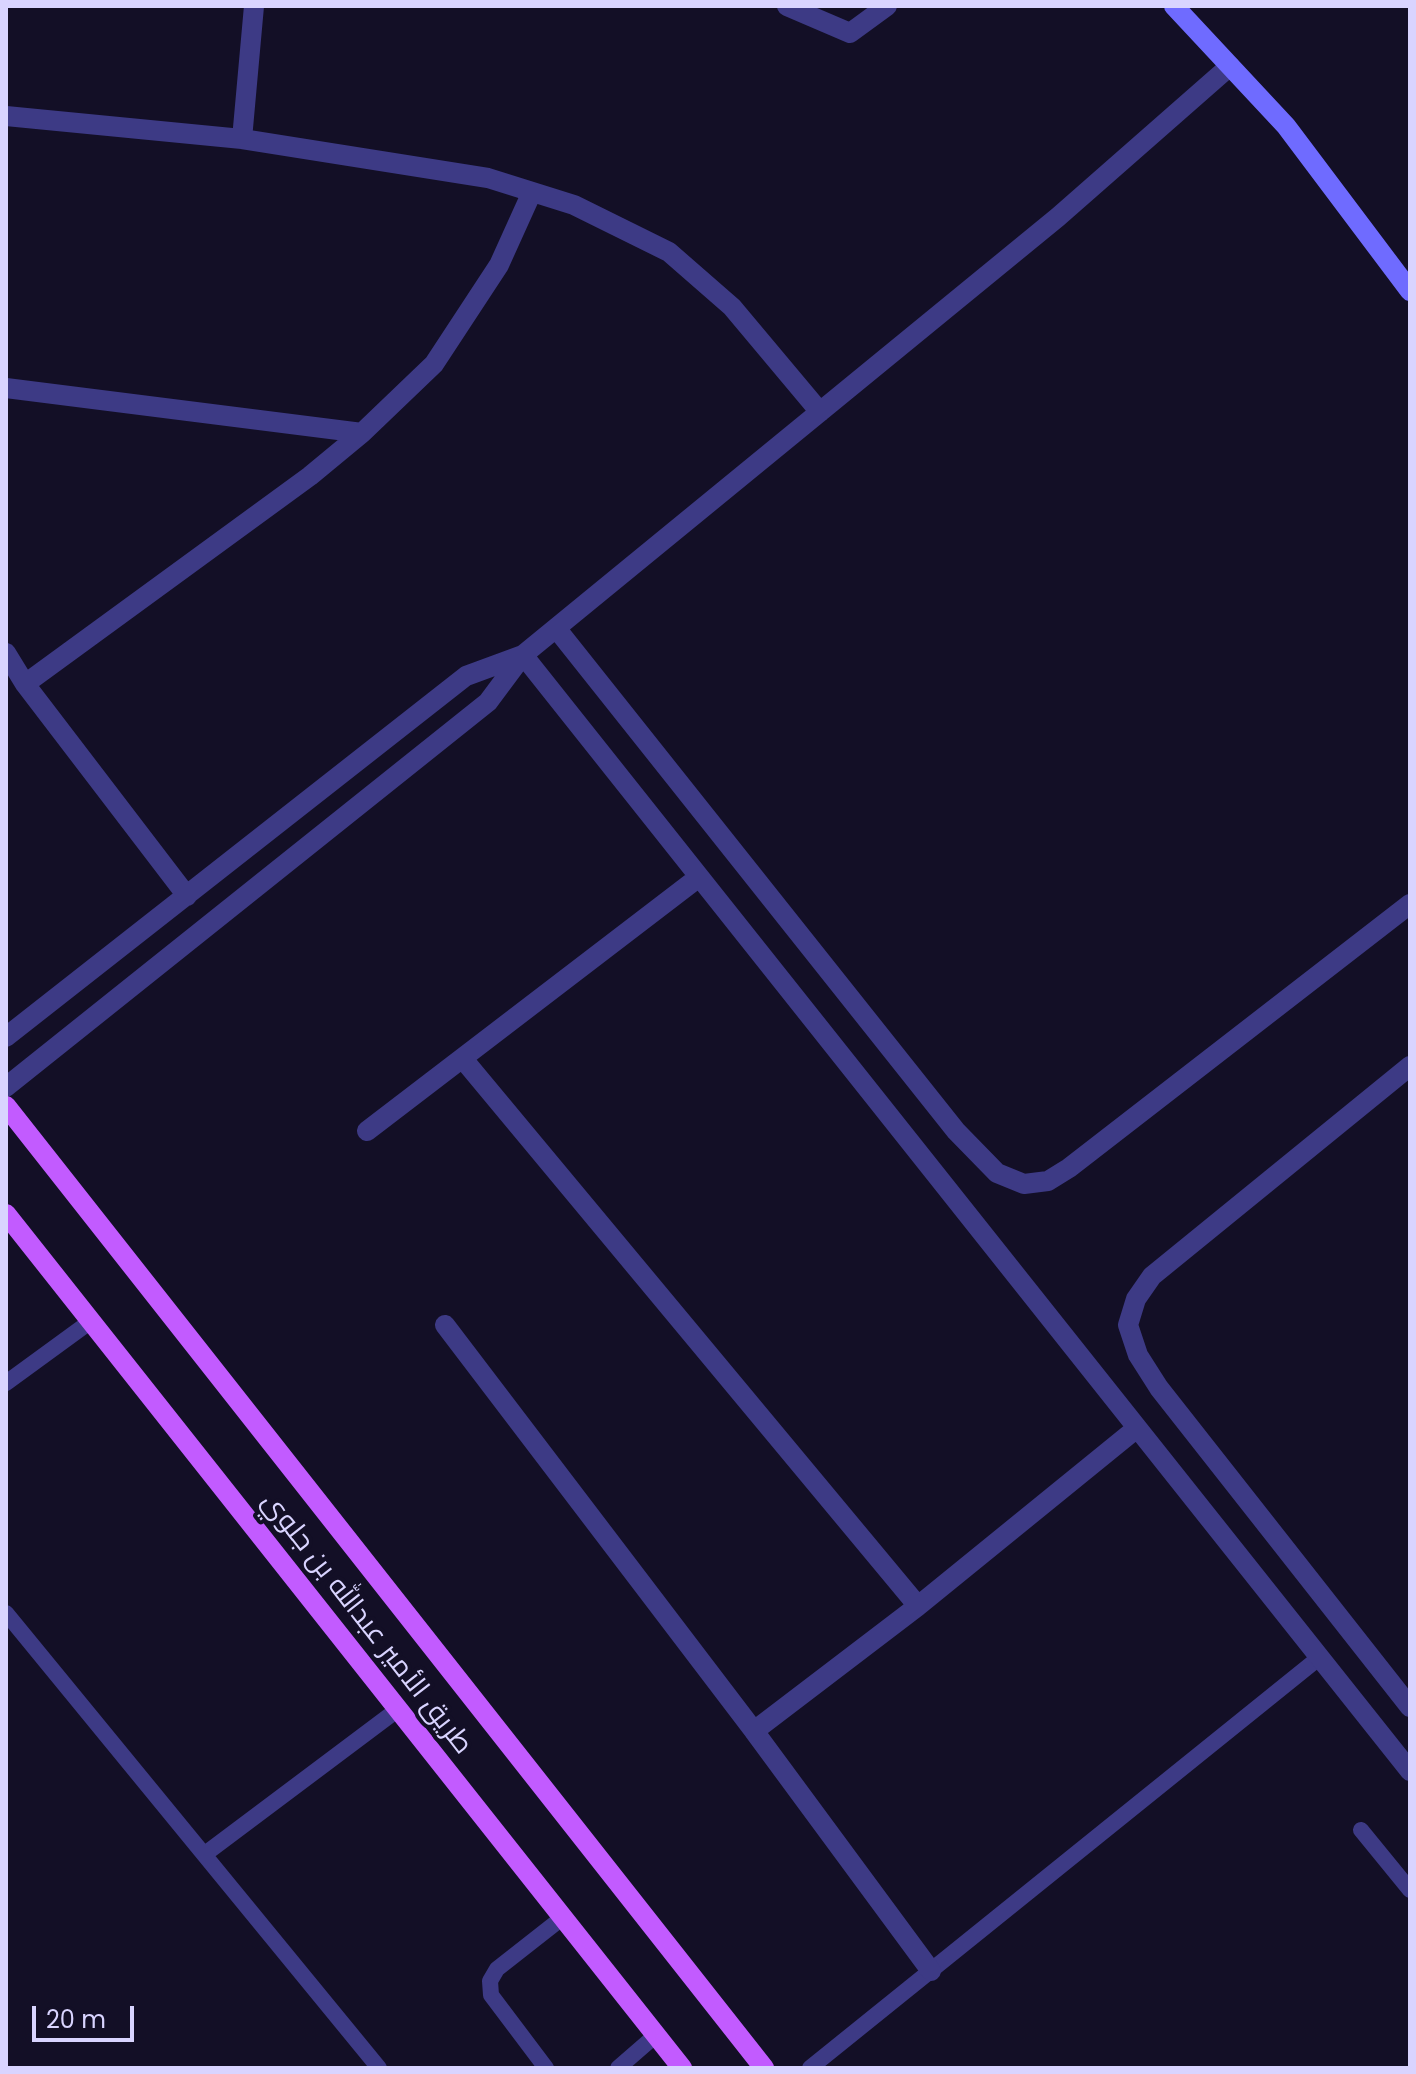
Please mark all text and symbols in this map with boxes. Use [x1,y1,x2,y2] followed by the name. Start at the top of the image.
[253,1486,479,1762] street label: طريق الأمير عبدالله بن جلوي
[36,1990,138,2040] scale bar
[46,2003,106,2036] text: 20 m

